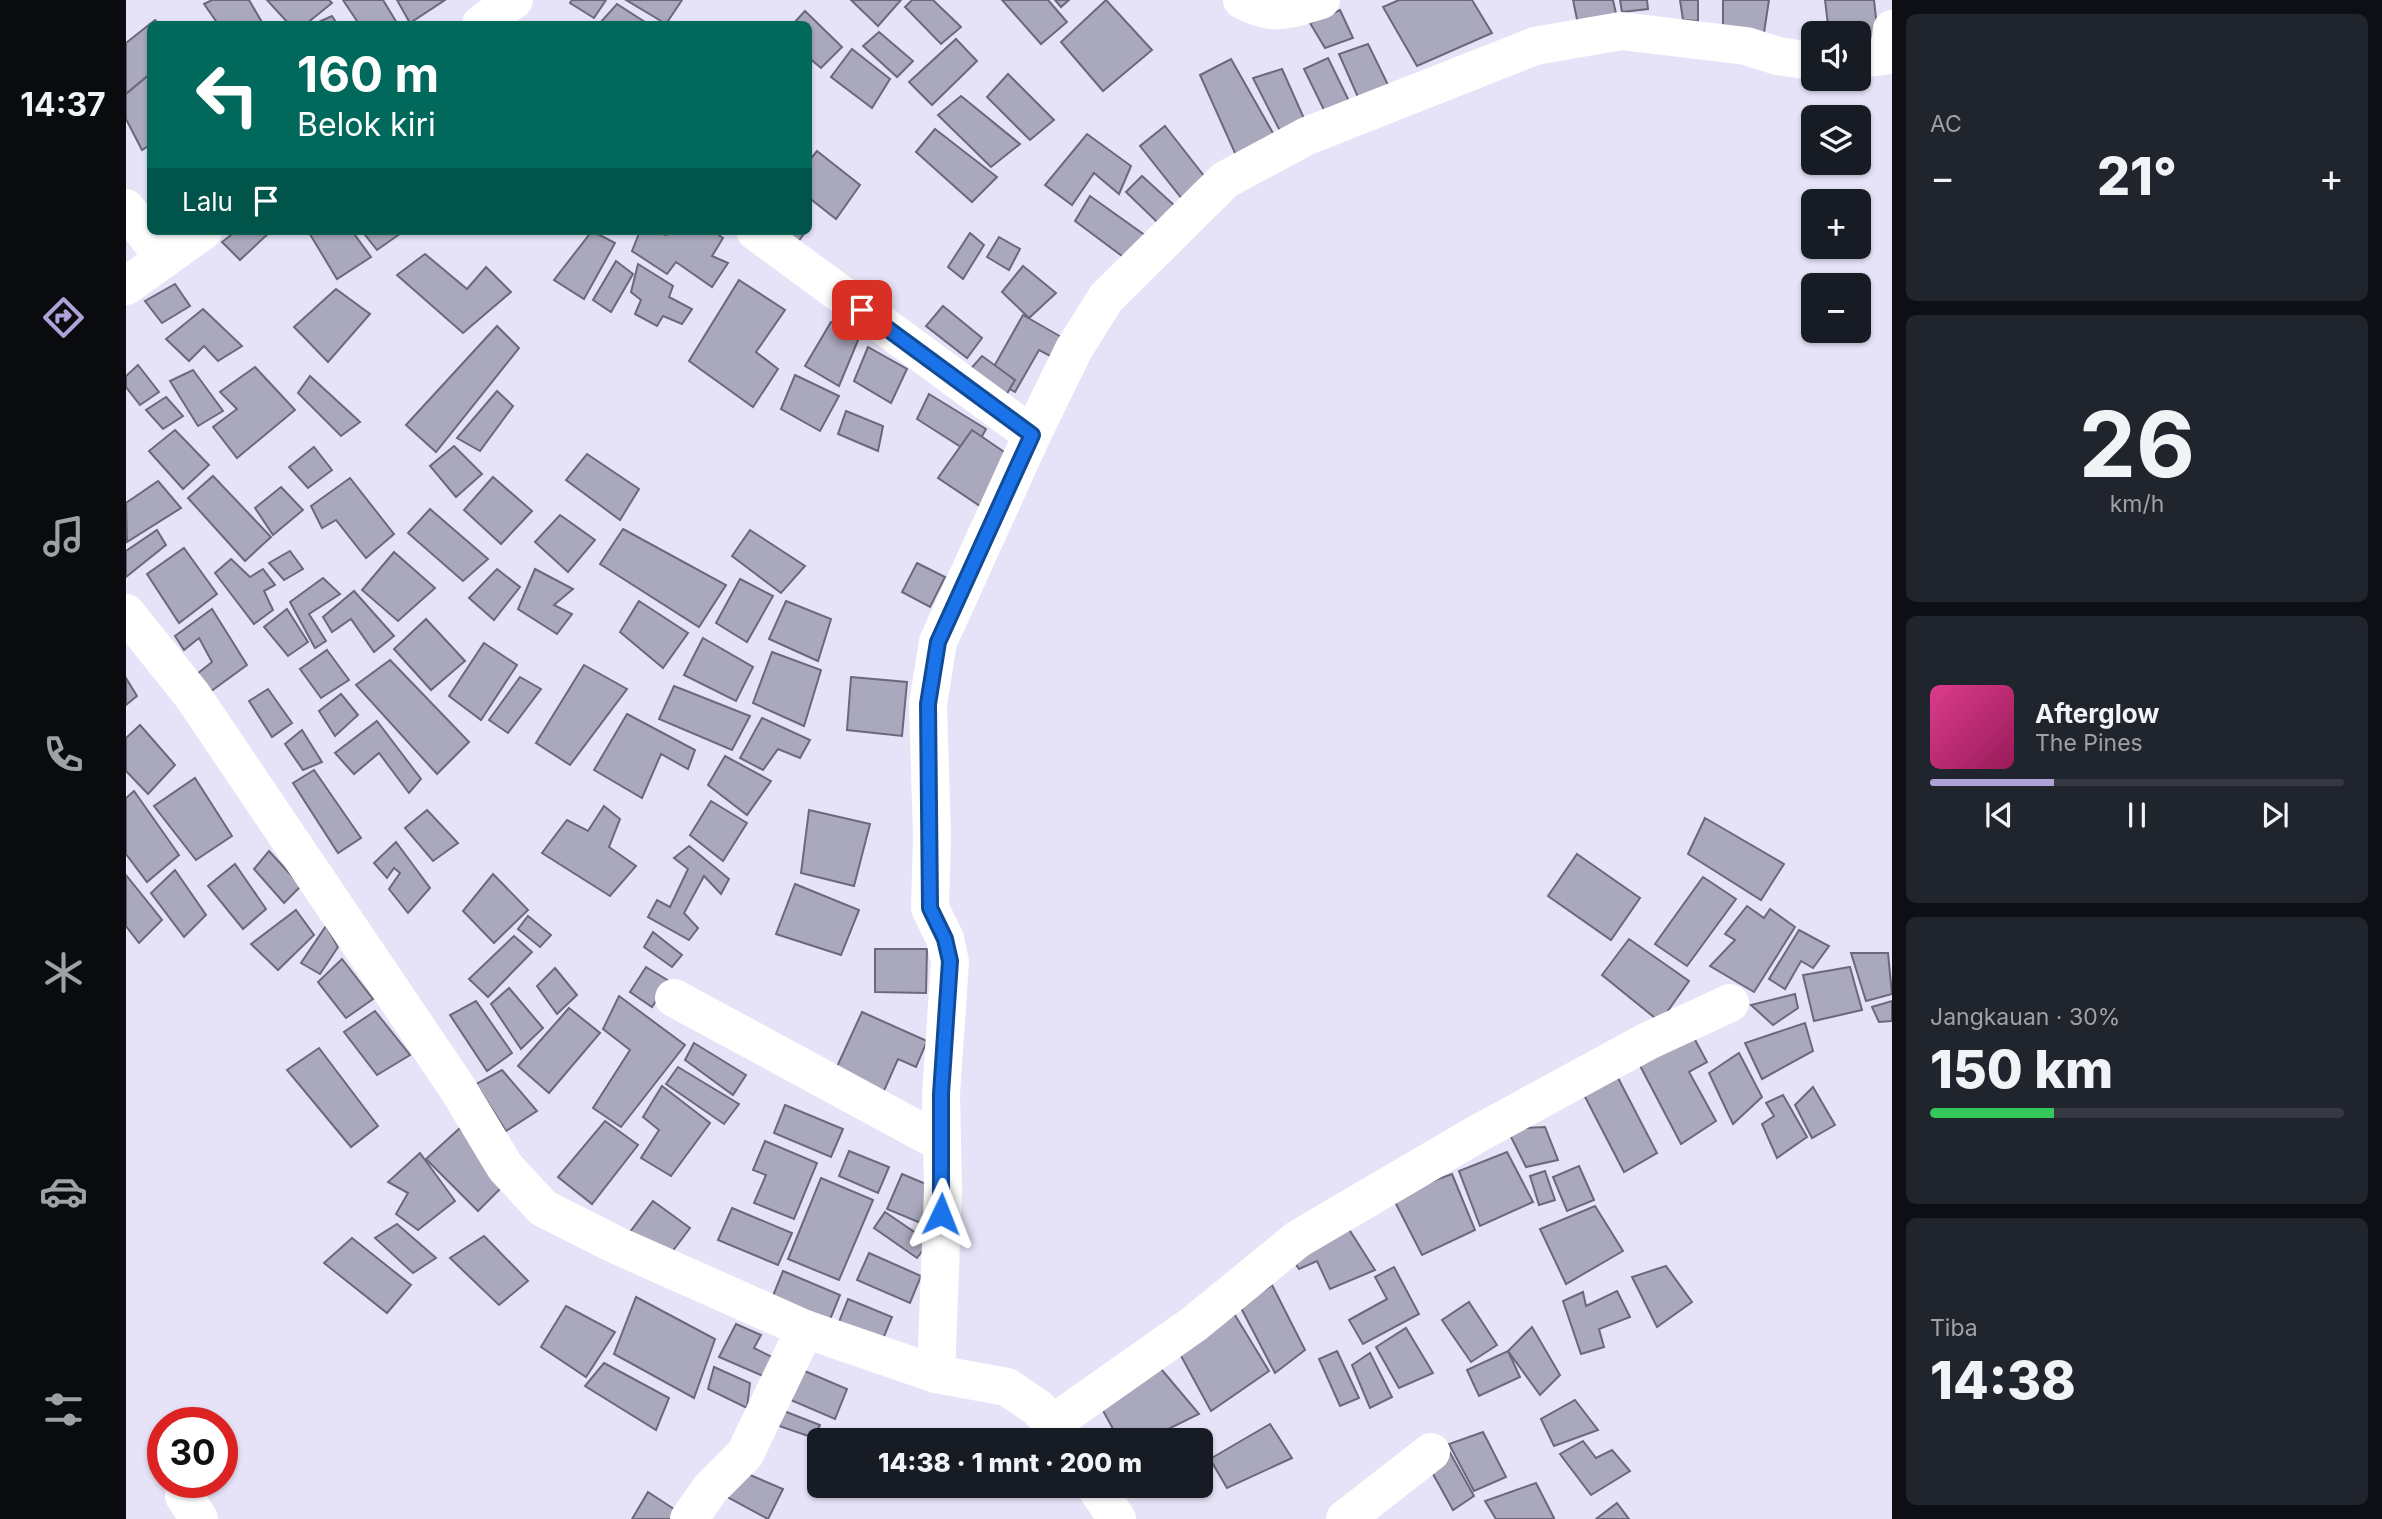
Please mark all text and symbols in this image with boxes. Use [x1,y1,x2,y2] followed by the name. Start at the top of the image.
[1801,21,1871,343] map controls
[1801,21,1871,91] button: sound
[297,45,439,104] text: 160 m
[182,49,273,140] icon: left
[20,85,106,124] text: 14:37
[297,105,436,144] text: Belok kiri
[1801,105,1871,175] button: layers
[1930,110,1962,138] text: AC
[2097,145,2177,208] text: 21°
[1930,154,1955,200] text: −
[2319,154,2344,200] text: +
[247,182,285,220] icon: arrive
[182,186,233,217] text: Lalu
[1801,189,1871,259] button: +
[1801,273,1871,343] button: −
[832,280,892,340] pin
[843,291,881,329] icon: arrive
[39,293,88,342] icon: directions
[2079,389,2195,499] text: 26
[2110,490,2164,518] text: km/h
[39,512,88,561] icon: music
[2035,698,2159,729] text: Afterglow
[2035,729,2143,757] text: The Pines
[39,730,88,779] icon: phone
[1980,796,2018,834] icon: previous
[2118,796,2156,834] icon: pause
[2256,796,2294,834] icon: next
[39,948,88,997] icon: climate
[1930,1003,2120,1031] text: Jangkauan · 30%
[1930,1038,2113,1101] text: 150 km
[39,1167,88,1216] icon: car
[904,1177,978,1251] position arrow
[1930,1314,1978,1342] text: Tiba
[1930,1349,2076,1412] text: 14:38
[39,1385,88,1434] icon: filters
[147,1407,238,1498] speed limit sign: 30
[878,1447,1142,1478] text: 14:38 · 1 mnt · 200 m

